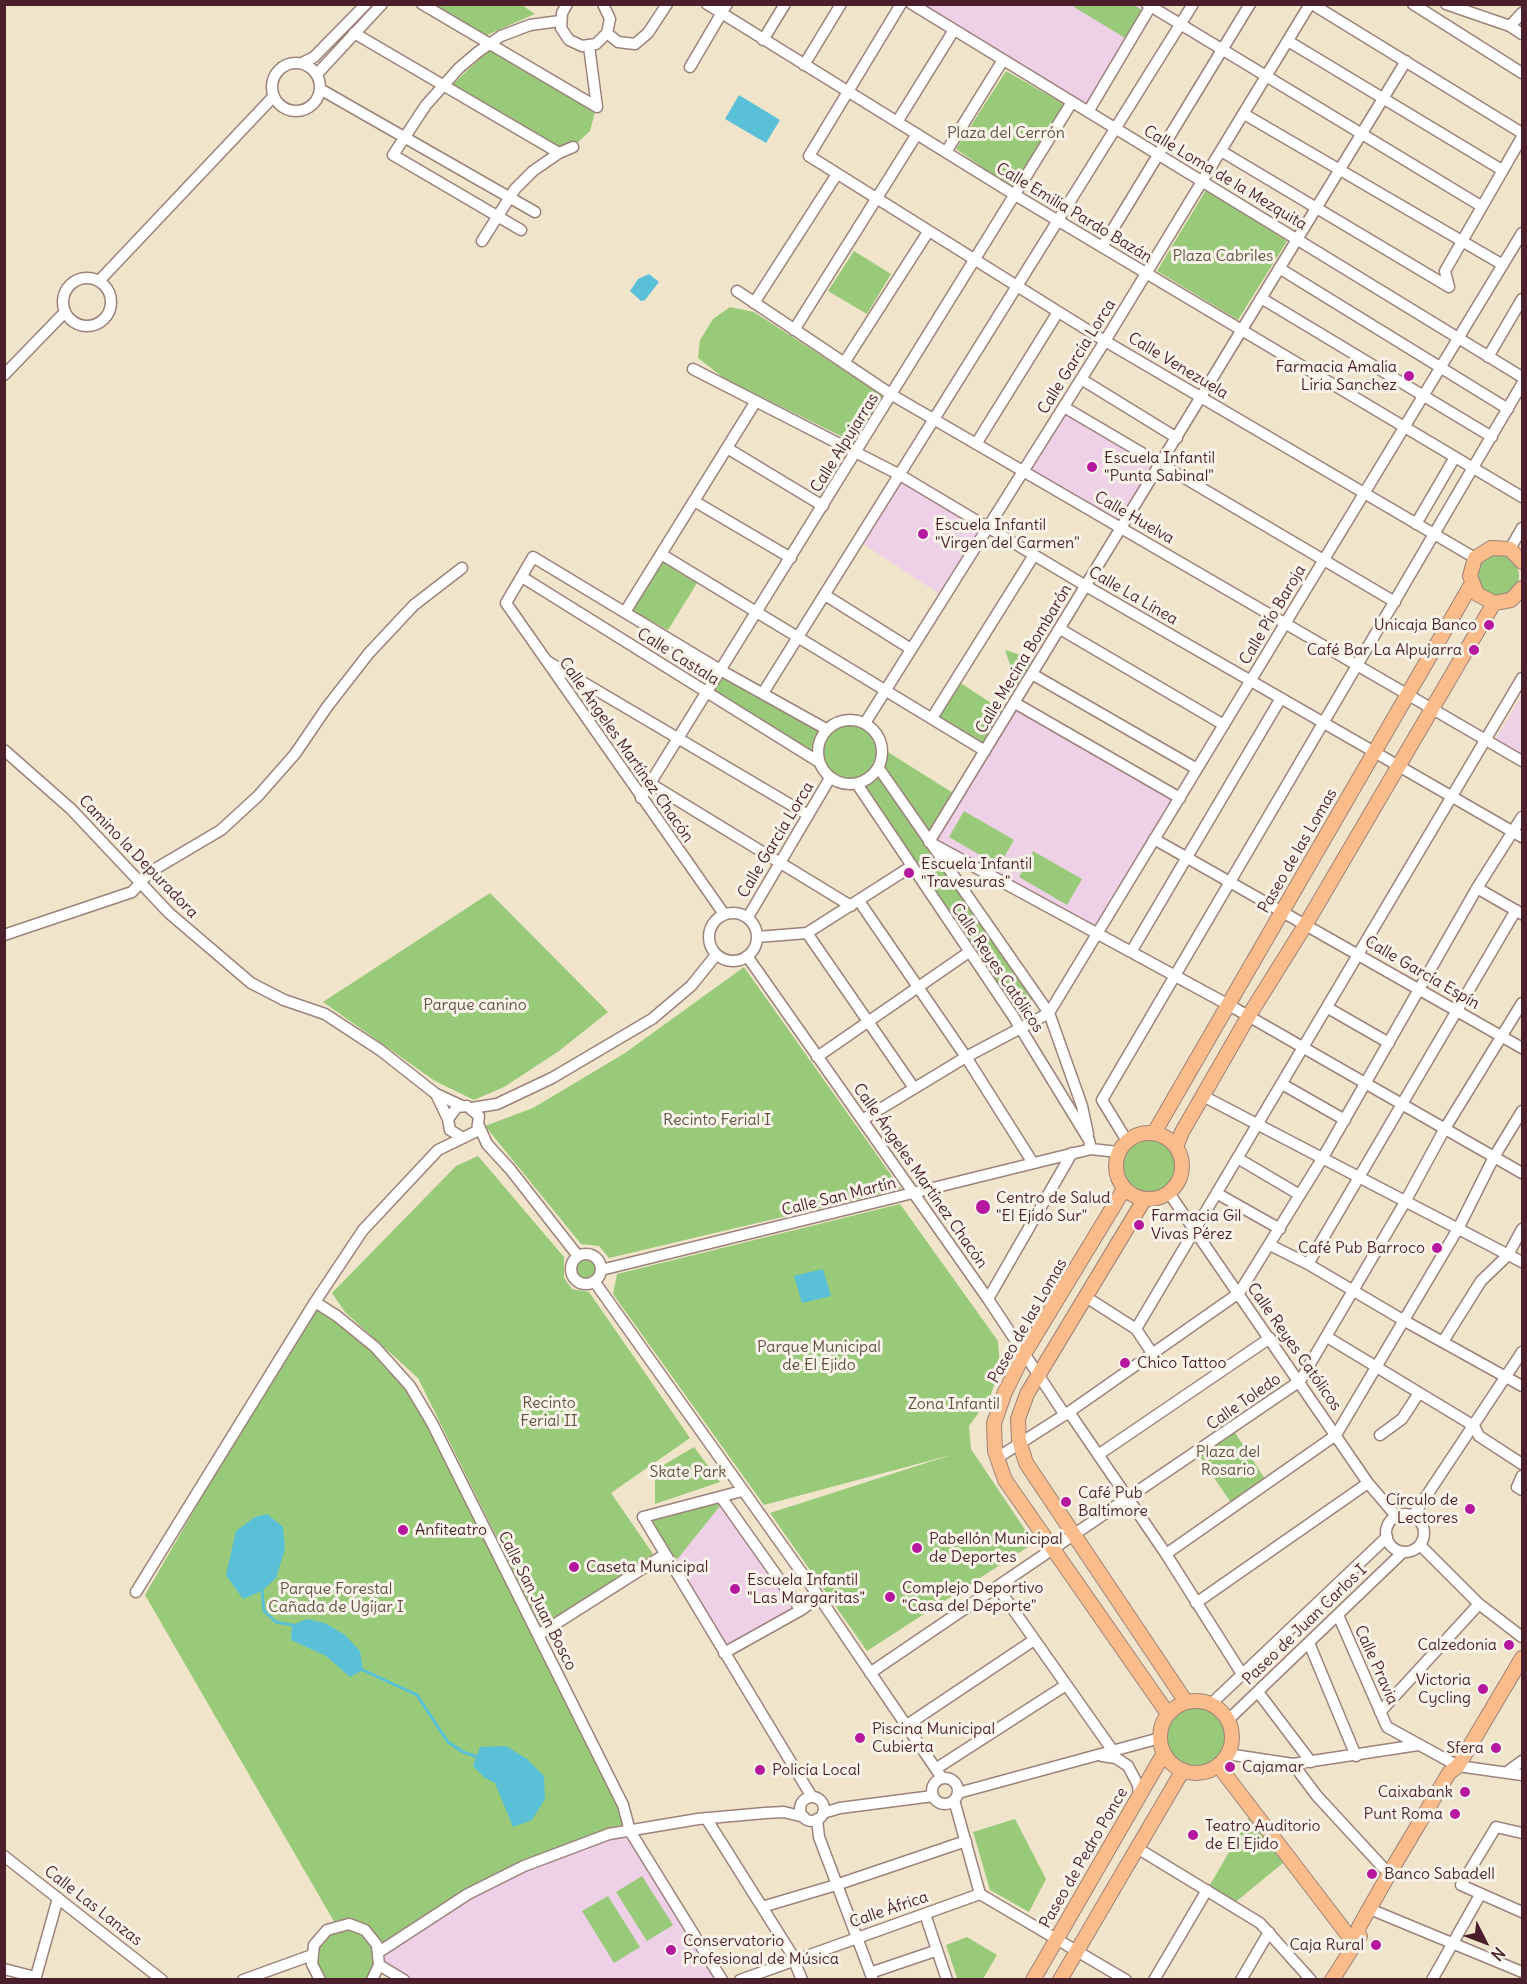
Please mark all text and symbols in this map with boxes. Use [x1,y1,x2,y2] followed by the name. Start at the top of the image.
[1140,122,1310,234] street label: Calle Loma de la Mezquita
[947,123,1065,143] park label: Plaza del Cerrón
[992,159,1156,267] street label: Calle Emilia Pardo Bazán
[1173,246,1273,266] park label: Plaza Cabriles
[1034,296,1120,418] street label: Calle García Lorca
[1125,329,1231,403] street label: Calle Venezuela
[1276,357,1397,395] place label: Farmacia Amalia Liria Sanchez
[1402,369,1416,383] marker: Farmacia Amalia Liria Sanchez
[807,390,883,496] street label: Calle Alpujarras
[1104,448,1215,486] place label: Escuela Infantil "Punta Sabinal"
[1085,460,1099,474] marker: Escuela Infantil "Punta Sabinal"
[1091,487,1177,549] street label: Calle Huelva
[935,515,1080,553] place label: Escuela Infantil "Virgen del Carmen"
[916,527,930,541] marker: Escuela Infantil "Virgen del Carmen"
[1236,562,1310,668] street label: Calle Pío Baroja
[1085,563,1181,629] street label: Calle La Línea
[972,581,1076,737] street label: Calle Mecina Bombarón
[1374,615,1477,635] place label: Unicaja Banco
[1482,618,1496,632] marker: Unicaja Banco
[633,624,723,690] street label: Calle Castala
[1307,640,1462,660] place label: Café Bar La Alpujarra
[1467,643,1481,657] marker: Café Bar La Alpujarra
[555,654,697,846] street label: Calle Ángeles Martínez Chacón
[734,779,818,901] street label: Calle García Lorca
[1255,785,1341,917] street label: Paseo de las Lomas
[74,792,202,922] street label: Camino la Depuradora
[921,854,1032,892] place label: Escuela Infantil "Travesuras"
[902,866,916,880] marker: Escuela Infantil "Travesuras"
[947,900,1047,1036] street label: Calle Reyes Católicos
[1361,932,1483,1014] street label: Calle García Espín
[423,995,527,1015] park label: Parque canino
[849,1080,991,1272] street label: Calle Ángeles Martínez Chacón
[663,1110,771,1130] park label: Recinto Ferial I
[780,1174,898,1220] street label: Calle San Martín
[996,1188,1110,1226] place label: Centro de Salud "El Ejido Sur"
[974,1198,992,1216] marker: Centro de Salud "El Ejido Sur"
[1151,1206,1241,1244] place label: Farmacia Gil Vivas Pérez
[1132,1218,1146,1232] marker: Farmacia Gil Vivas Pérez
[1298,1238,1425,1258] place label: Café Pub Barroco
[1430,1241,1444,1255] marker: Café Pub Barroco
[985,1255,1071,1387] street label: Paseo de las Lomas
[1243,1279,1345,1415] street label: Calle Reyes Católicos
[757,1337,881,1375] park label: Parque Municipal de El Ejido
[1137,1353,1226,1373] place label: Chico Tattoo
[1118,1356,1132,1370] marker: Chico Tattoo
[1203,1369,1285,1435] street label: Calle Toledo
[520,1393,578,1431] park label: Recinto Ferial II
[908,1394,1000,1414] park label: Zona Infantil
[1196,1442,1260,1480] park label: Plaza del Rosario
[650,1462,726,1482] park label: Skate Park
[1078,1483,1148,1521] place label: Café Pub Baltimore
[1386,1490,1458,1528] place label: Círculo de Lectores
[1059,1495,1073,1509] marker: Café Pub Baltimore
[1463,1502,1477,1516] marker: Círculo de Lectores
[415,1520,487,1540] place label: Anfiteatro
[396,1523,410,1537] marker: Anfiteatro
[494,1528,580,1674] street label: Calle San Juan Bosco
[929,1529,1063,1567] place label: Pabellón Municipal de Deportes
[910,1541,924,1555] marker: Pabellón Municipal de Deportes
[586,1557,708,1577] place label: Caseta Municipal
[567,1560,581,1574] marker: Caseta Municipal
[1239,1561,1371,1689] street label: Paseo de Juan Carlos I
[747,1570,865,1608] place label: Escuela Infantil "Las Margaritas"
[902,1578,1043,1616] place label: Complejo Deportivo "Casa del Deporte"
[268,1579,404,1617] park label: Parque Forestal Cañada de Ugíjar I
[728,1582,742,1596] marker: Escuela Infantil "Las Margaritas"
[883,1590,897,1604] marker: Complejo Deportivo "Casa del Deporte"
[1350,1622,1402,1708] street label: Calle Pravia
[1418,1635,1497,1655] place label: Calzedonia
[1502,1638,1516,1652] marker: Calzedonia
[1416,1670,1471,1708] place label: Victoria Cycling
[1476,1682,1490,1696] marker: Victoria Cycling
[872,1719,995,1757] place label: Piscina Municipal Cubierta
[853,1731,867,1745] marker: Piscina Municipal Cubierta
[1446,1738,1484,1758] place label: Sfera
[1489,1741,1503,1755] marker: Sfera
[1242,1757,1304,1777] place label: Cajamar
[772,1760,860,1780] place label: Policía Local
[1223,1760,1237,1774] marker: Cajamar
[753,1763,767,1777] marker: Policía Local
[1378,1782,1453,1802] place label: Caixabank
[1036,1784,1132,1932] street label: Paseo de Pedro Ponce
[1458,1785,1472,1799] marker: Caixabank
[1364,1804,1443,1824] place label: Punt Roma
[1448,1807,1462,1821] marker: Punt Roma
[1205,1816,1321,1854] place label: Teatro Auditorio de El Ejido
[1186,1828,1200,1842] marker: Teatro Auditorio de El Ejido
[40,1862,146,1950] street label: Calle Las Lanzas
[1384,1864,1495,1884] place label: Banco Sabadell
[1365,1867,1379,1881] marker: Banco Sabadell
[847,1888,931,1932] street label: Calle África
[1455,1912,1515,1972] north arrow
[683,1931,839,1969] place label: Conservatorio Profesional de Música
[1289,1935,1364,1955] place label: Caja Rural
[1369,1938,1383,1952] marker: Caja Rural
[664,1943,678,1957] marker: Conservatorio Profesional de Música
[1487,1943,1510,1965] text: N

